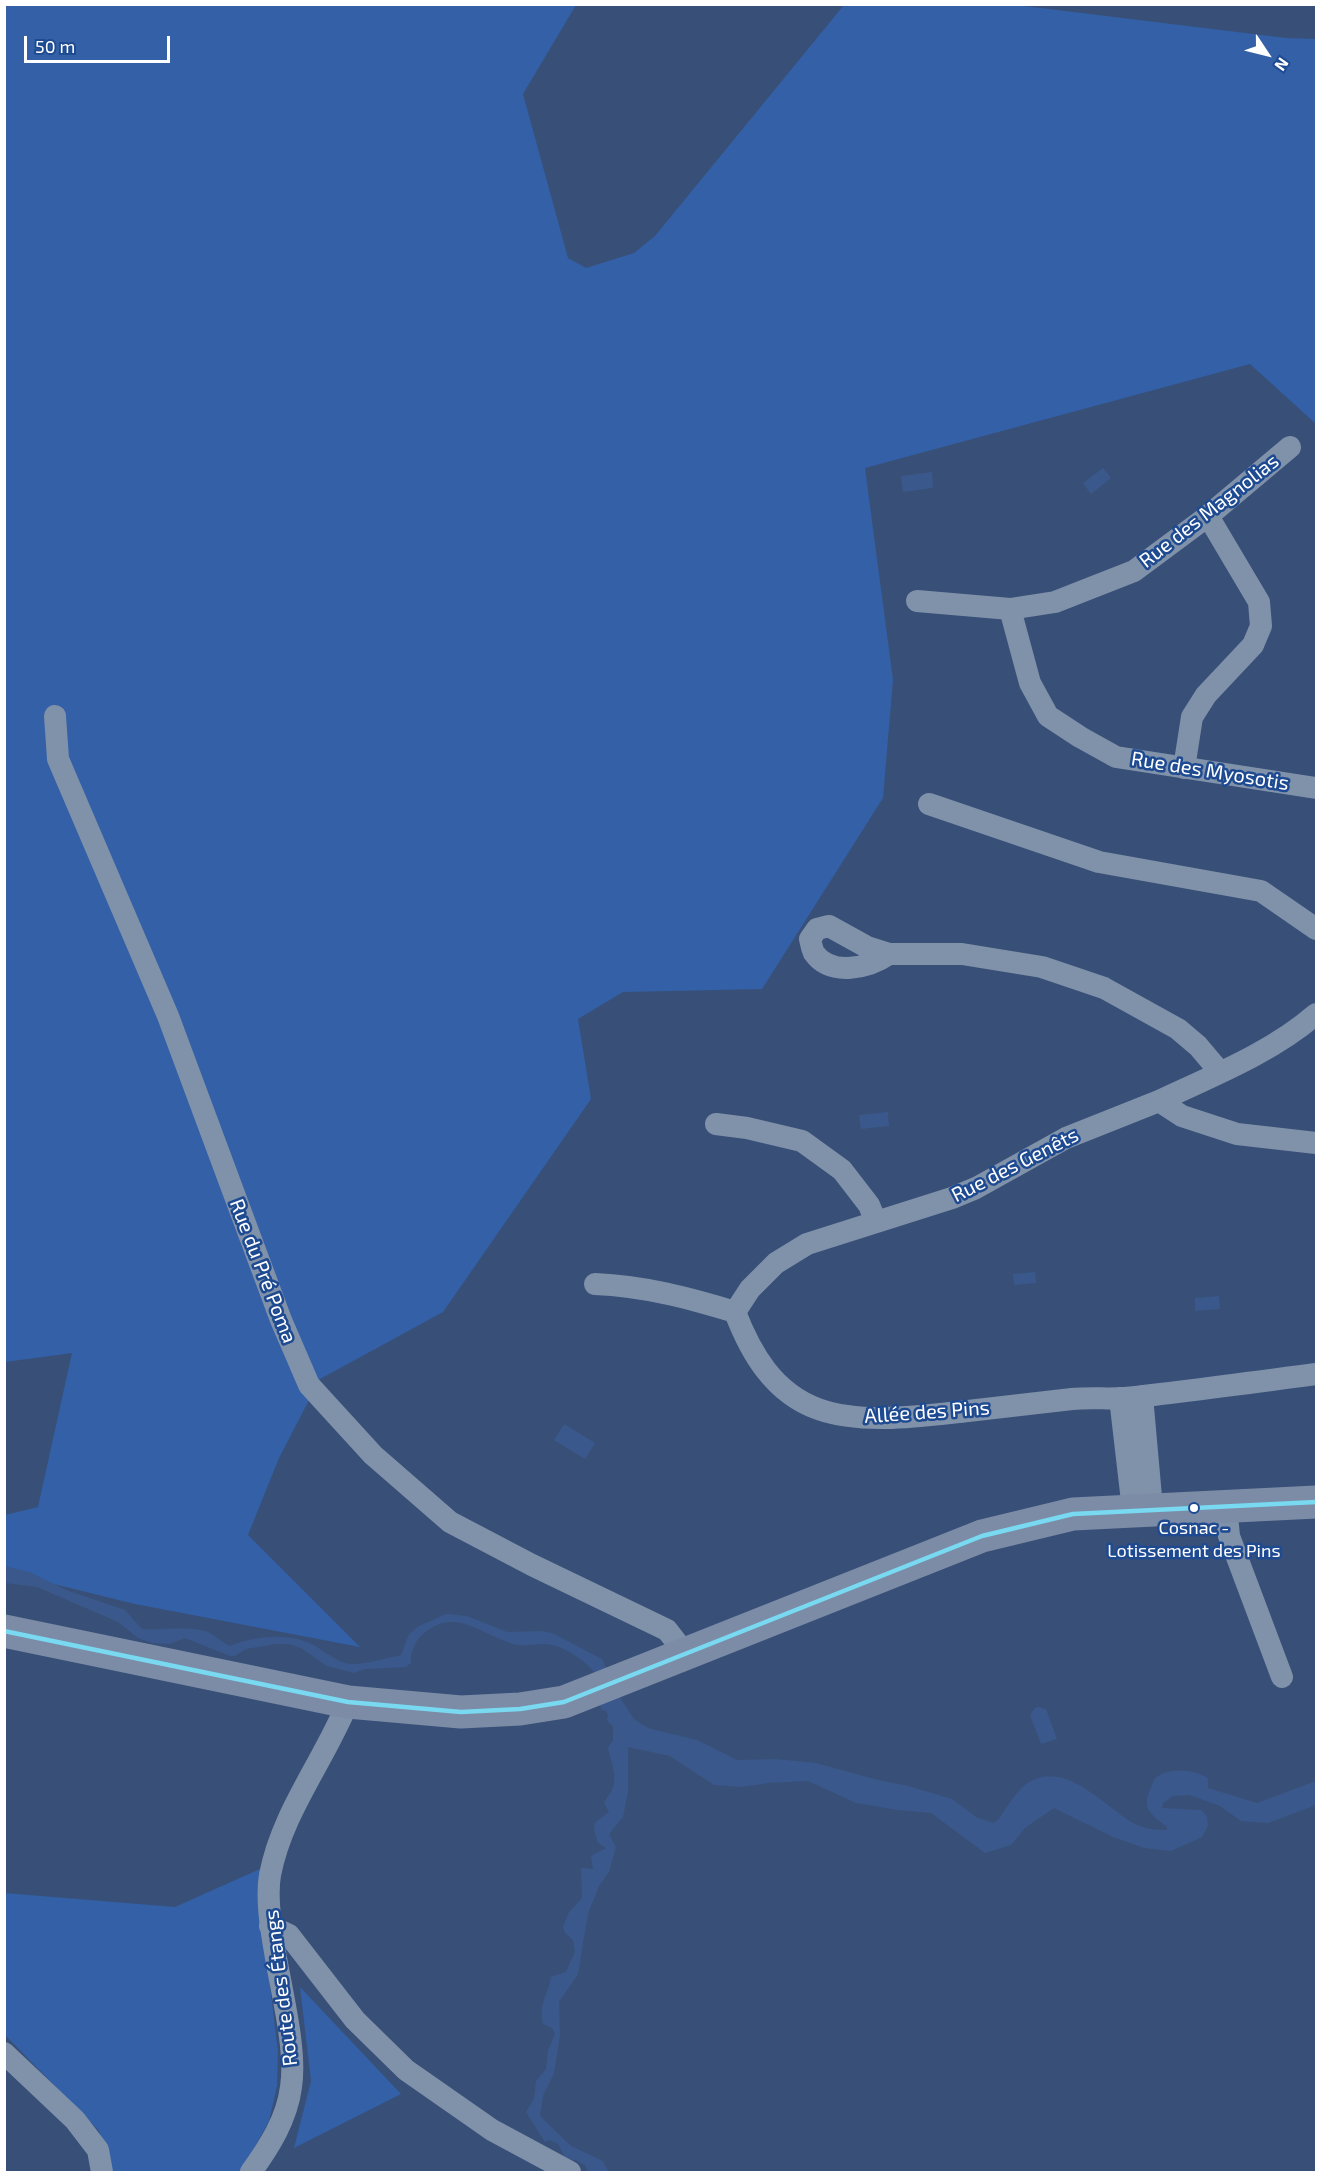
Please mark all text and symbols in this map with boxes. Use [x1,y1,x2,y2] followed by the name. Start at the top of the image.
[27,24,172,62] scale bar
[1237,24,1297,84] north arrow
[35,35,75,57] text: 50 m
[1271,54,1293,75] text: N
[1134,449,1284,573] street label: Rue des Magnolias
[1129,747,1291,795] street label: Rue des Myosotis
[948,1123,1082,1207] street label: Rue des Genêts
[224,1195,302,1347] street label: Rue du Pré Poma
[864,1396,990,1428] street label: Allée des Pins
[1188,1502,1200,1514] marker: Cosnac - Lotissement des Pins
[1107,1517,1281,1559] place label: Cosnac - Lotissement des Pins
[259,1908,303,2068] street label: Route des Étangs

